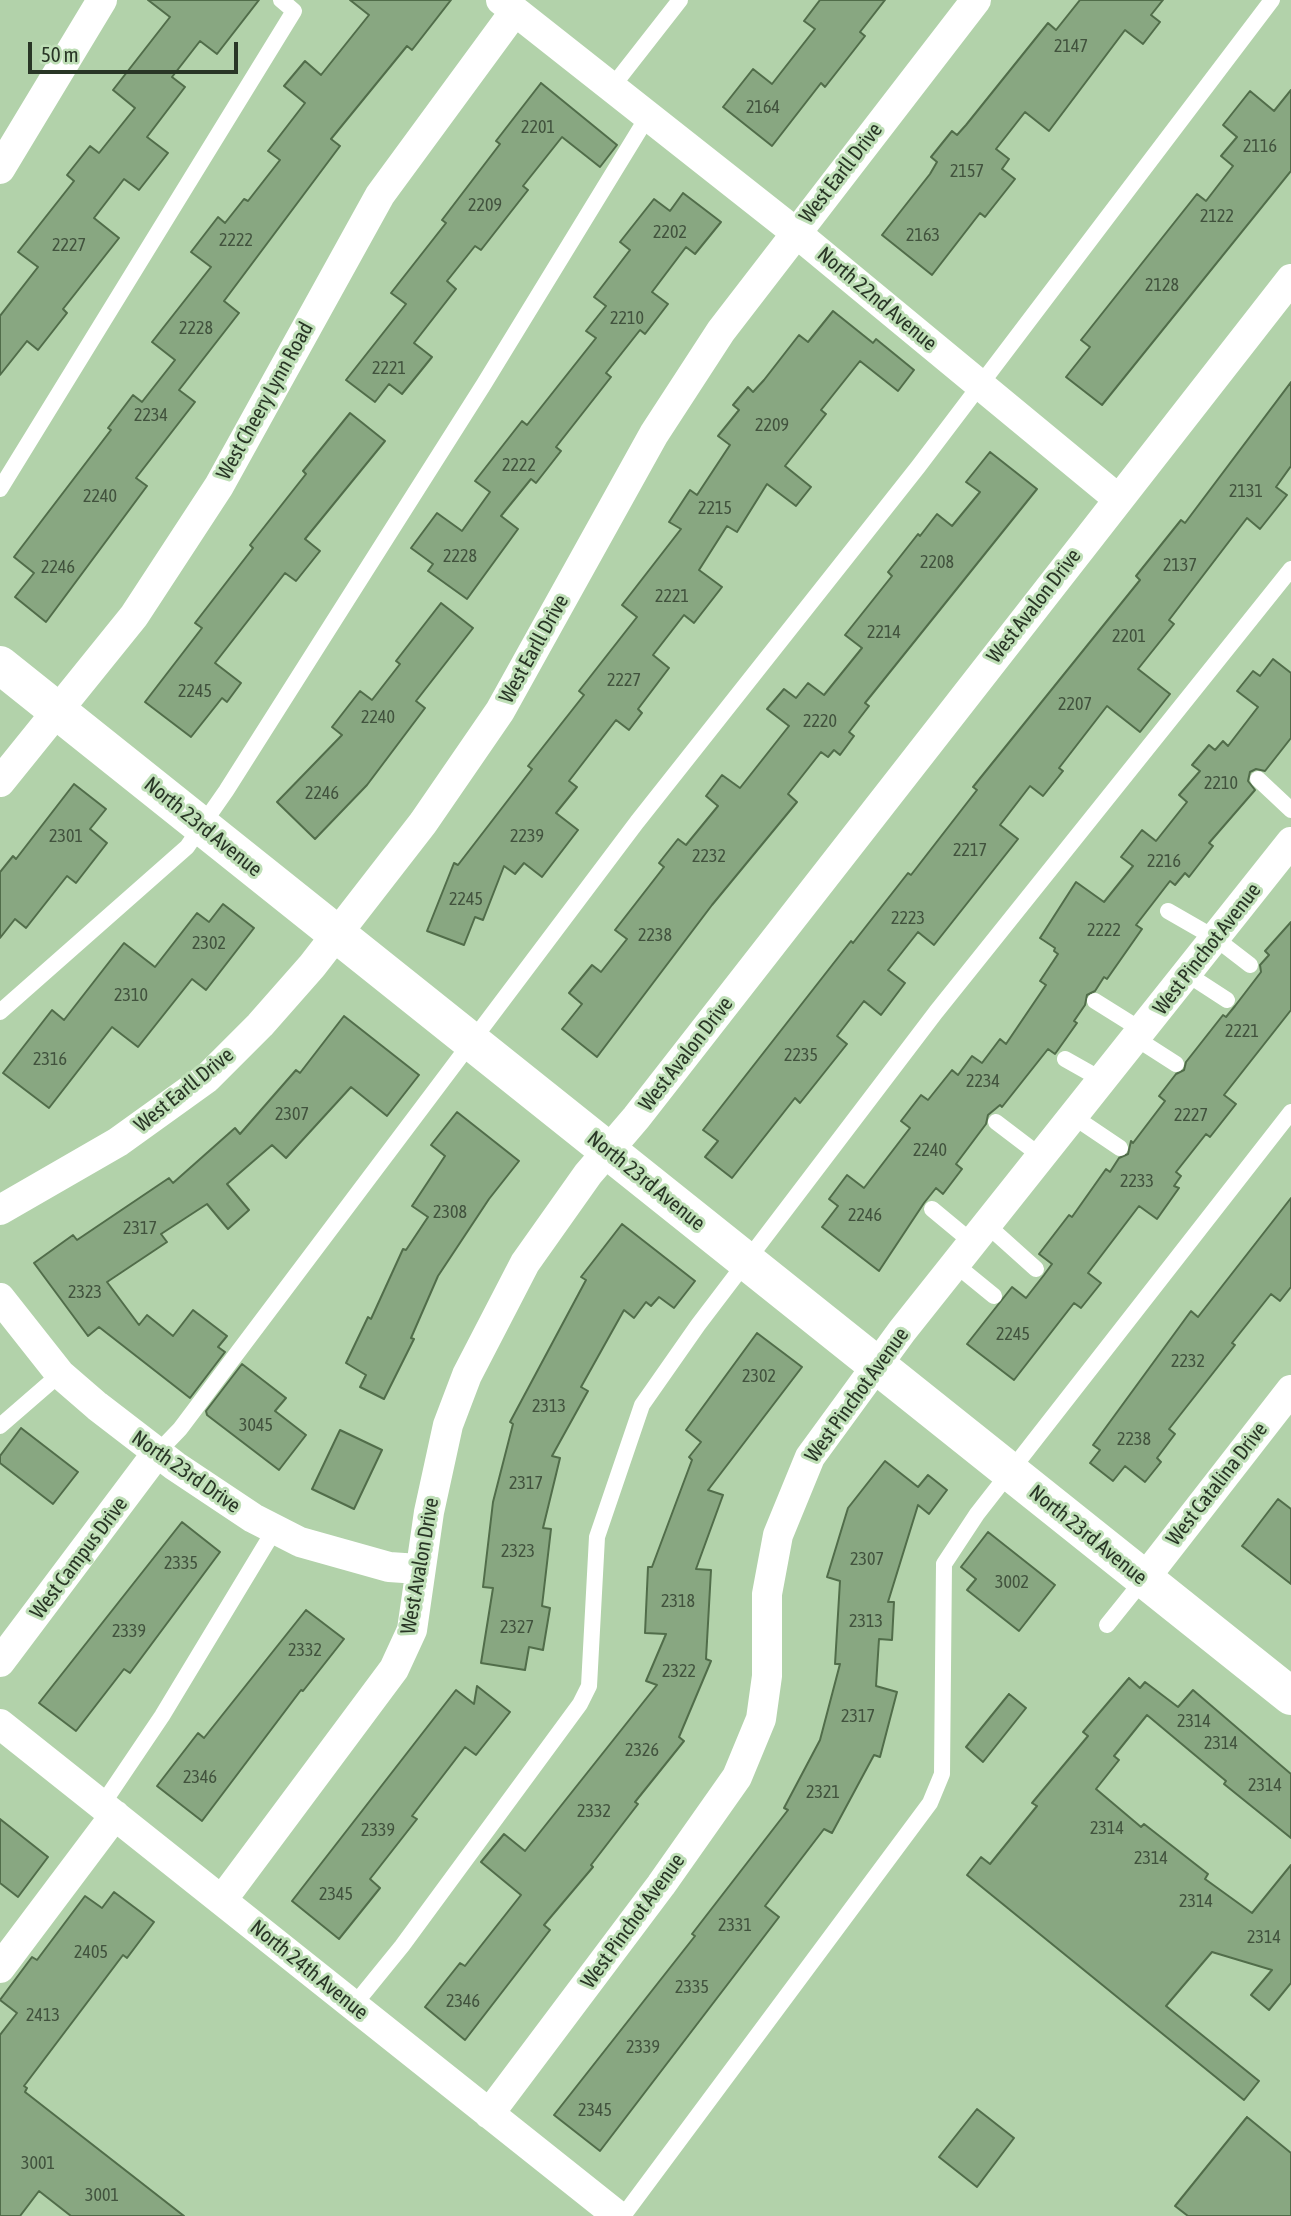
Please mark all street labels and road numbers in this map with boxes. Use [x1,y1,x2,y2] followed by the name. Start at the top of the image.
[794,118,888,228] street label: West Earll Drive
[812,242,942,356] street label: North 22nd Avenue
[211,318,319,484] street label: West Cheery Lynn Road
[982,544,1086,668] street label: West Avalon Drive
[494,590,574,708] street label: West Earll Drive
[139,772,267,882] street label: North 23rd Avenue
[1148,878,1266,1020] street label: West Pinchot Avenue
[634,992,738,1116] street label: West Avalon Drive
[129,1042,239,1138] street label: West Earll Drive
[582,1126,710,1236] street label: North 23rd Avenue
[800,1323,914,1467] street label: West Pinchot Avenue
[1161,1417,1273,1551] street label: West Catalina Drive
[127,1425,245,1519] street label: North 23rd Drive
[1024,1480,1152,1590] street label: North 23rd Avenue
[25,1492,133,1624] street label: West Campus Drive
[396,1496,444,1636] street label: West Avalon Drive
[576,1849,690,1993] street label: West Pinchot Avenue
[245,1915,373,2025] street label: North 24th Avenue

